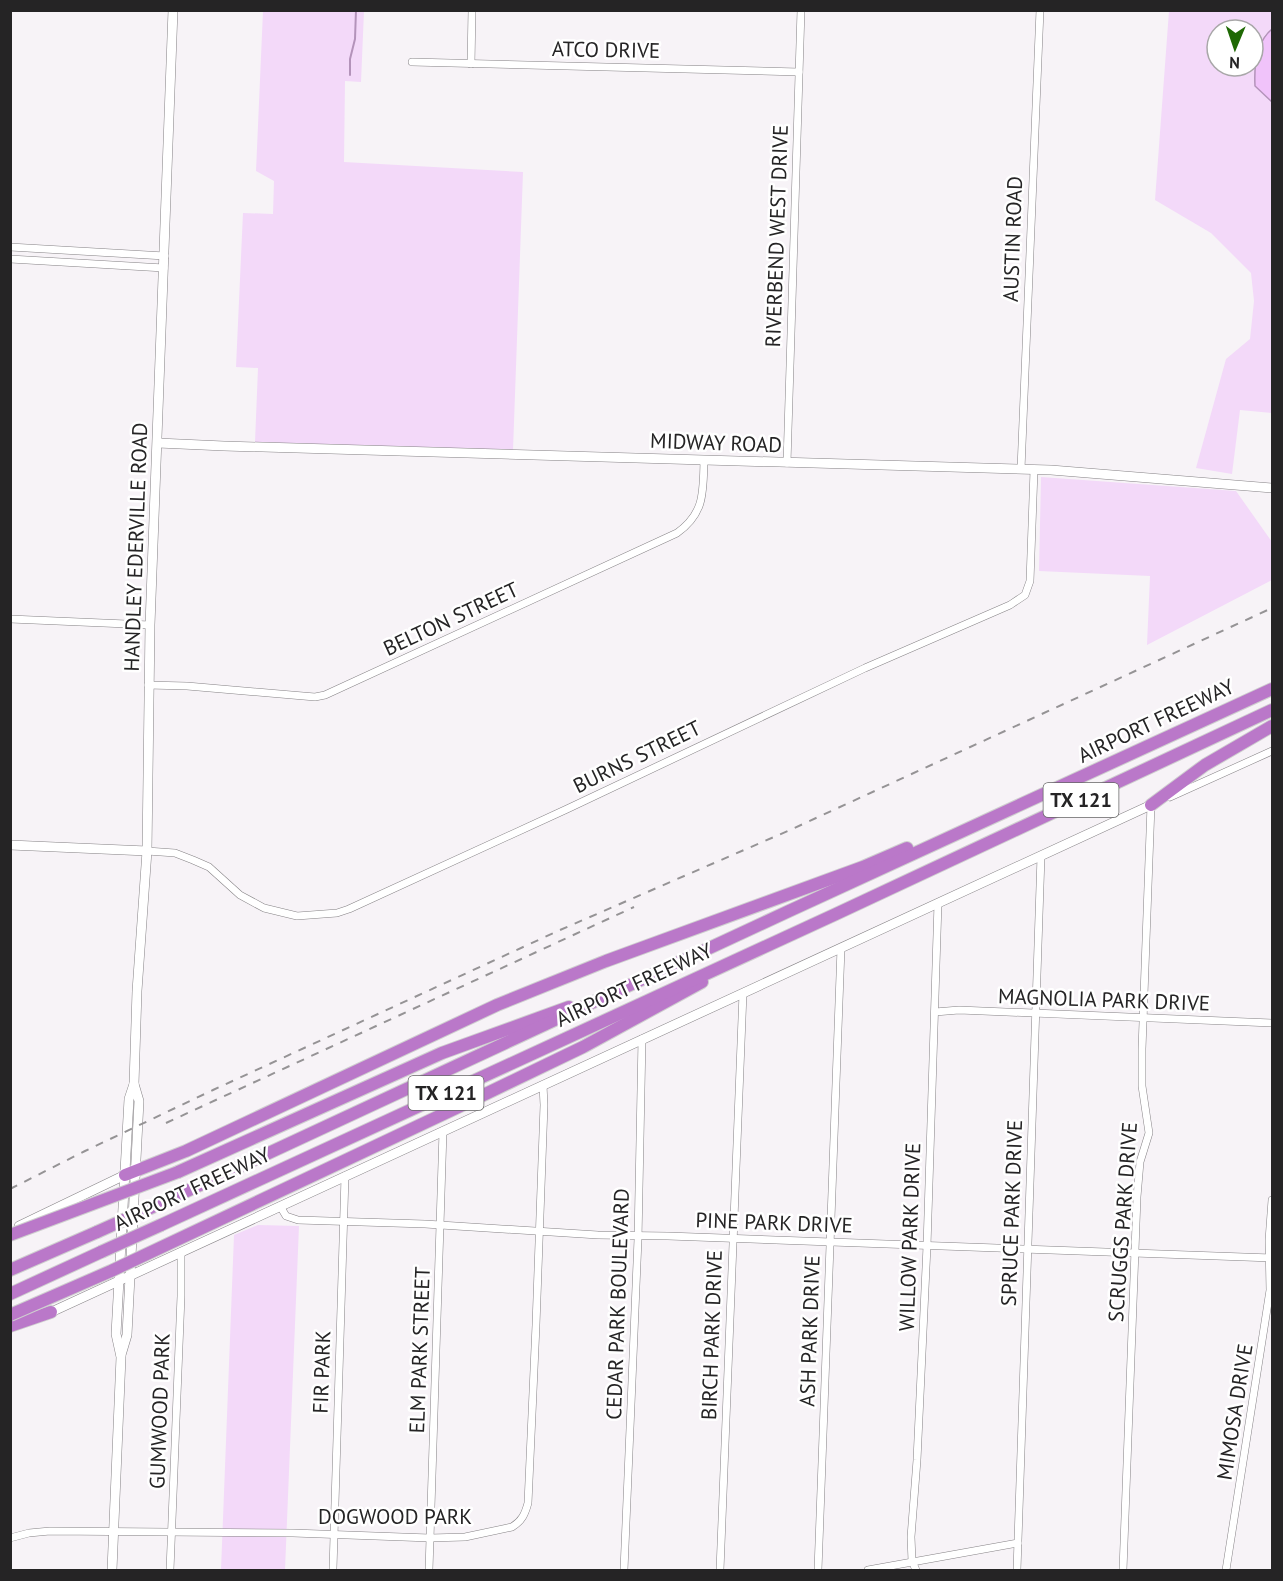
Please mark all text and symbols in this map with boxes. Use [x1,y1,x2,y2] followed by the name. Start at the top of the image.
[1205,18,1265,78] north arrow
[552,35,660,64] street label: ATCO DRIVE
[1229,53,1240,73] text: N
[759,124,794,348] street label: RIVERBEND WEST DRIVE
[997,176,1028,302] street label: AUSTIN ROAD
[118,422,153,672] street label: HANDLEY EDERVILLE ROAD
[650,427,782,458] street label: MIDWAY ROAD
[379,575,523,662] street label: BELTON STREET
[1073,672,1239,769] street label: AIRPORT FREEWAY
[568,714,705,799] street label: BURNS STREET
[1044,783,1118,817] road number: TX 121
[551,936,717,1033] street label: AIRPORT FREEWAY
[997,982,1211,1017] street label: MAGNOLIA PARK DRIVE
[408,1076,484,1110] road number: TX 121
[995,1119,1028,1307] street label: SPRUCE PARK DRIVE
[1102,1121,1143,1323] street label: SCRUGGS PARK DRIVE
[109,1140,275,1237] street label: AIRPORT FREEWAY
[893,1142,926,1332] street label: WILLOW PARK DRIVE
[600,1188,635,1420] street label: CEDAR PARK BOULEVARD
[695,1206,853,1239] street label: PINE PARK DRIVE
[695,1249,728,1420] street label: BIRCH PARK DRIVE
[793,1255,826,1407] street label: ASH PARK DRIVE
[403,1266,436,1434] street label: ELM PARK STREET
[307,1330,336,1414] street label: FIR PARK
[143,1332,176,1490] street label: GUMWOOD PARK
[1210,1342,1259,1482] street label: MIMOSA DRIVE
[318,1503,472,1530] street label: DOGWOOD PARK

